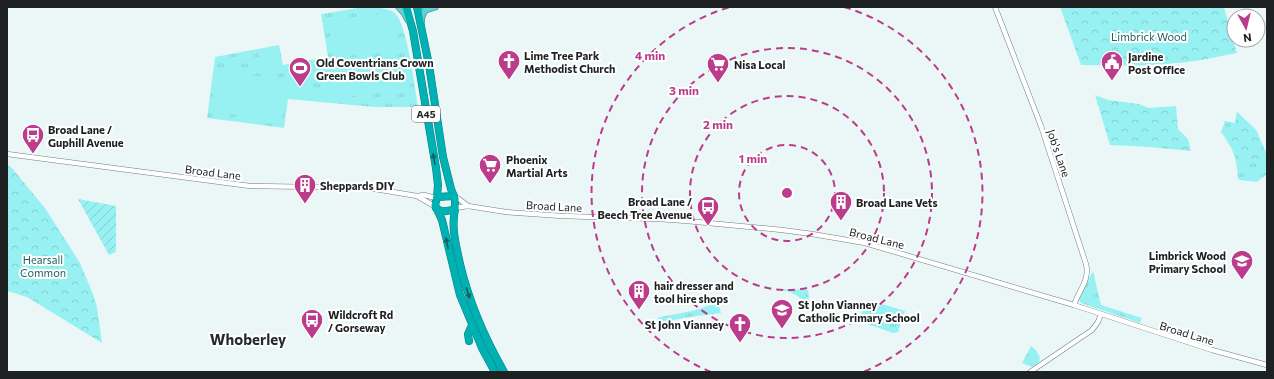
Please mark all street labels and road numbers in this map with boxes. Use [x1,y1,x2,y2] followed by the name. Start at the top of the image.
[412,106,440,122] road number: A45
[1044,127,1073,179] street label: Job's Lane
[184,162,242,182] street label: Broad Lane
[526,198,583,214] street label: Broad Lane
[848,225,906,251] street label: Broad Lane
[1158,319,1216,347] street label: Broad Lane

